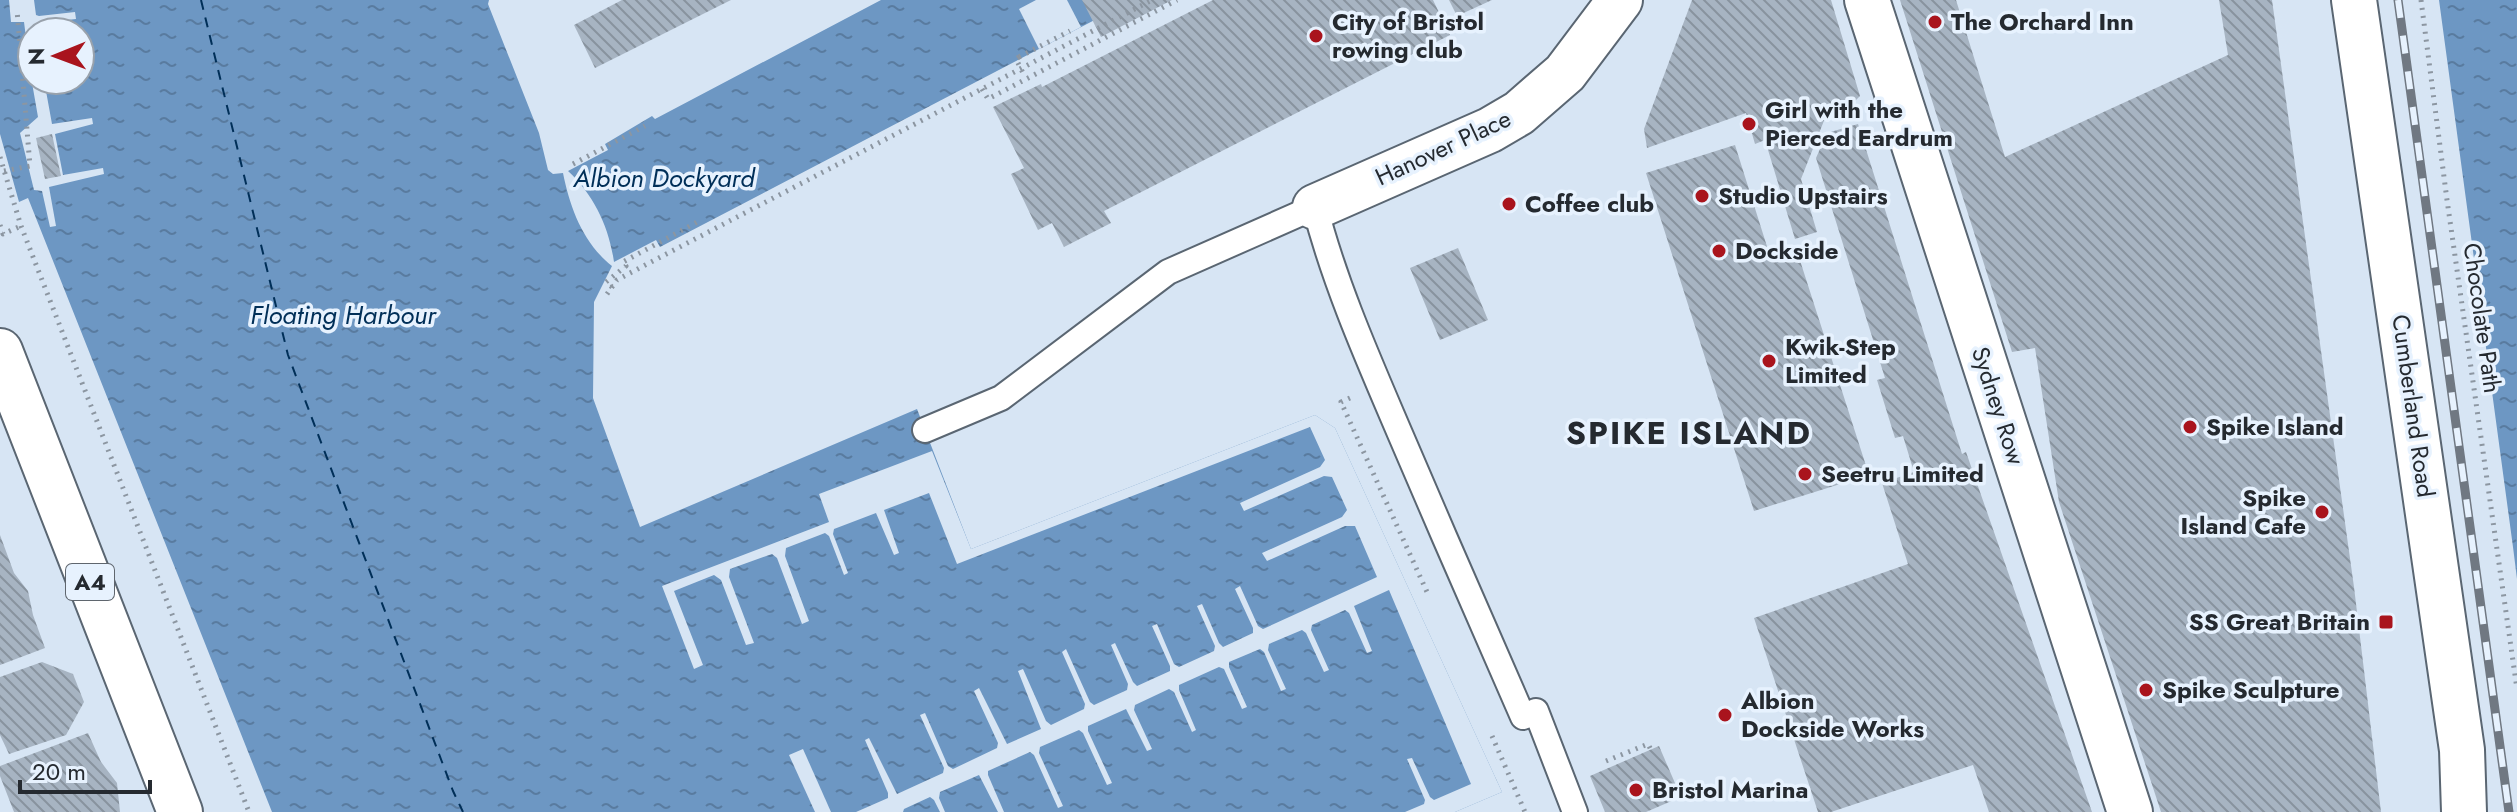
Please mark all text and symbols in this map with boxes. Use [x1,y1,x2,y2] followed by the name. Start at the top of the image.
[1332,4,1484,67] place label: City of Bristol rowing club
[1951,4,2134,39] place label: The Orchard Inn
[1926,13,1944,31] marker: The Orchard Inn
[16,16,96,96] north arrow
[1307,27,1325,45] marker: City of Bristol rowing club
[20,47,52,65] text: N
[1765,92,1953,155] place label: Girl with the Pierced Eardrum
[1369,101,1516,194] street label: Hanover Place
[1740,115,1758,133] marker: Girl with the Pierced Eardrum
[572,159,756,197] water label: Albion Dockyard
[1718,178,1888,213] place label: Studio Upstairs
[1525,186,1654,221] place label: Coffee club
[1693,187,1711,205] marker: Studio Upstairs
[1500,195,1518,213] marker: Coffee club
[1735,233,1839,268] place label: Dockside
[2455,241,2510,395] street label: Chocolate Path
[1710,242,1728,260] marker: Dockside
[250,296,437,334] water label: Floating Harbour
[2383,312,2444,500] street label: Cumberland Road
[1785,329,1896,392] place label: Kwik-Step Limited
[1963,342,2034,470] street label: Sydney Row
[1760,352,1778,370] marker: Kwik-Step Limited
[2206,409,2344,444] place label: Spike Island
[1566,410,1812,456] district label: SPIKE ISLAND
[2181,418,2199,436] marker: Spike Island
[1821,456,1984,491] place label: Seetru Limited
[1796,465,1814,483] marker: Seetru Limited
[2180,480,2306,543] place label: Spike Island Cafe
[2313,503,2331,521] marker: Spike Island Cafe
[66,564,114,600] road number: A4
[2189,604,2370,639] place label: SS Great Britain
[2377,613,2395,631] marker: SS Great Britain
[2162,672,2340,707] place label: Spike Sculpture
[2137,681,2155,699] marker: Spike Sculpture
[1740,683,1924,746] place label: Albion Dockside Works
[1716,706,1734,724] marker: Albion Dockside Works
[20,744,150,794] scale bar
[32,754,86,789] text: 20 m
[1652,772,1808,807] place label: Bristol Marina
[1627,781,1645,799] marker: Bristol Marina

